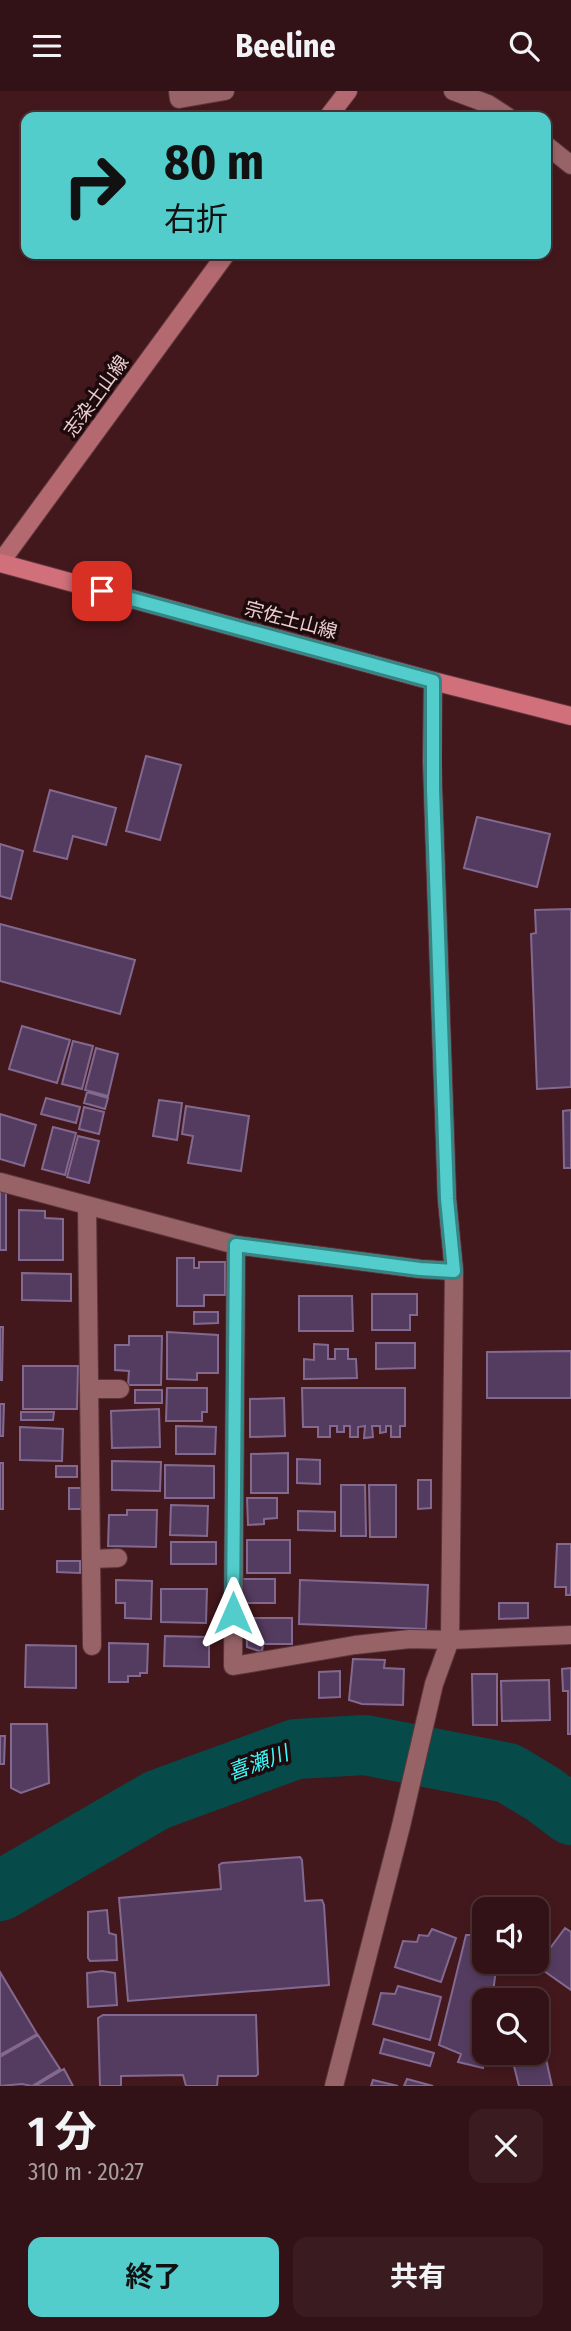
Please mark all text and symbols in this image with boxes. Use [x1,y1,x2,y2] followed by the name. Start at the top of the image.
[28,27,66,65] icon: menu
[235,27,336,65] text: Beeline
[505,27,543,65] icon: search
[164,133,264,192] text: 80 m
[49,140,140,231] icon: right
[164,200,228,238] text: 右折
[59,351,133,441] street label: 志染土山線
[72,561,132,621] pin
[83,572,121,610] icon: arrive
[242,597,340,643] street label: 宗佐土山線
[196,1576,270,1650] position arrow
[224,1739,294,1786] water label: 喜瀬川
[472,1897,549,2065] map controls
[472,1897,549,1974] button: sound
[472,1988,549,2065] button: search
[28,2107,97,2157] text: 1 分
[469,2109,543,2183] button: close
[28,2158,144,2186] text: 310 m · 20:27
[28,2237,279,2317] button: 終了
[293,2237,543,2317] button: 共有

